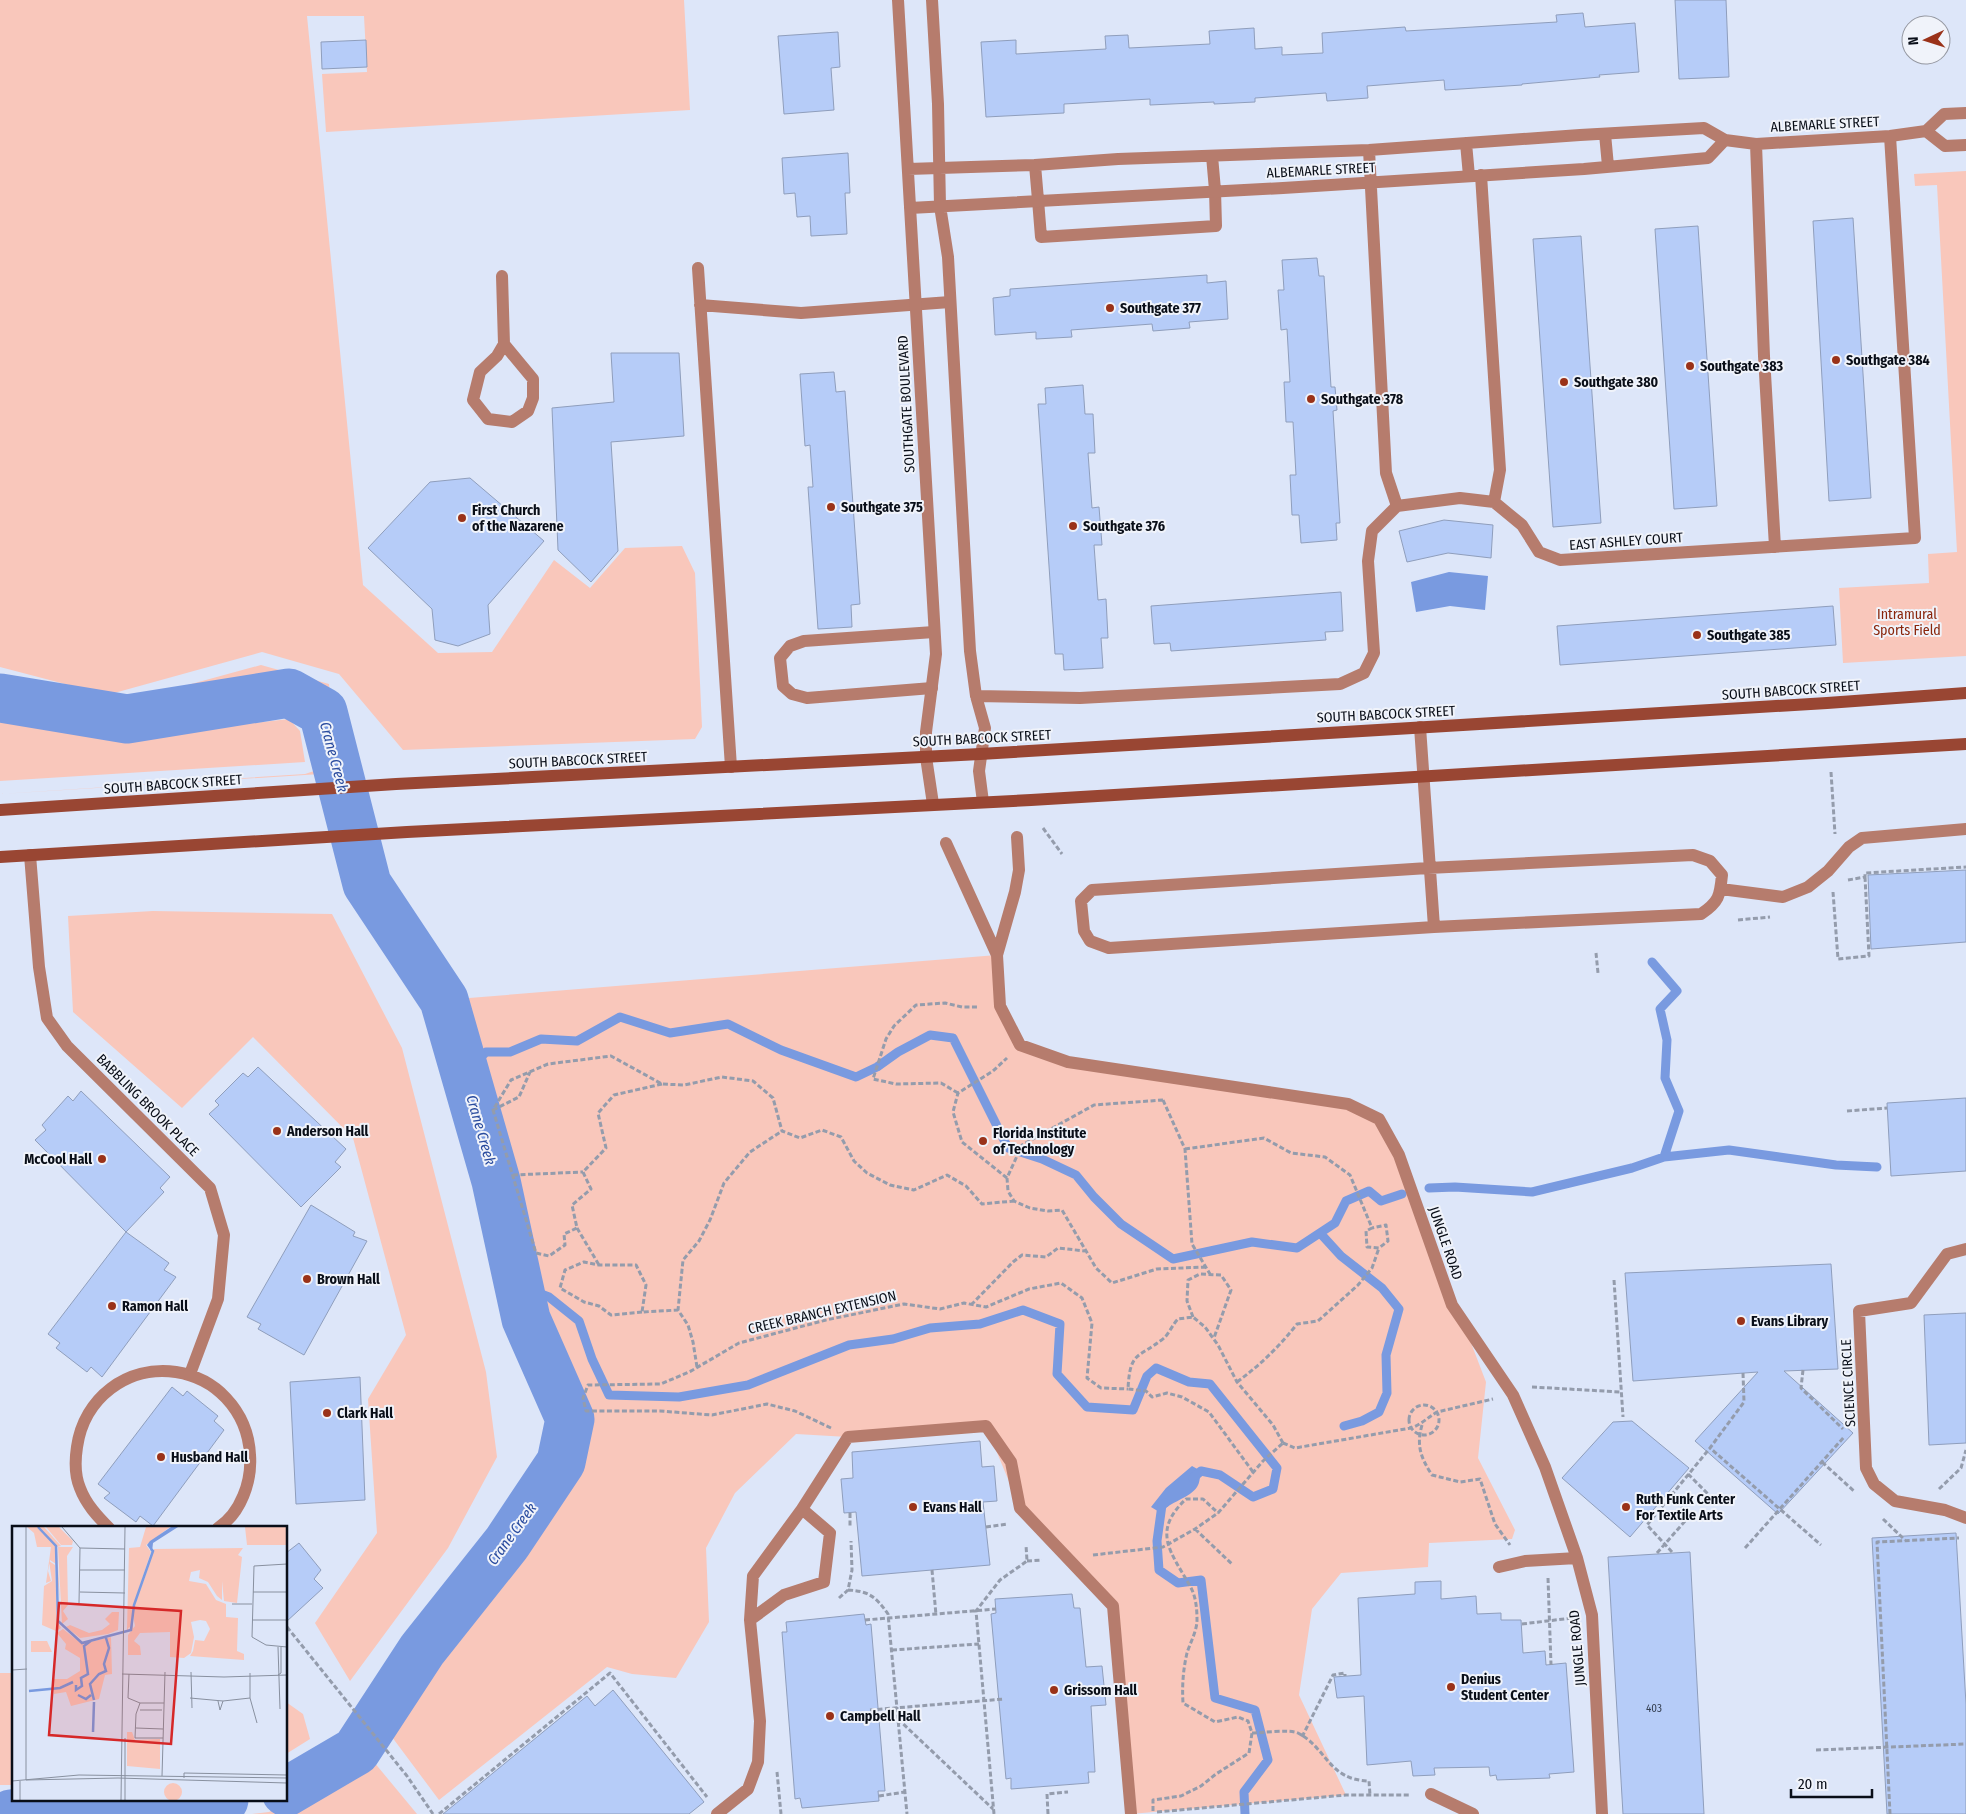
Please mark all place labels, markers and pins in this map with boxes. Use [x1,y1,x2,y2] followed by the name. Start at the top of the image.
[1120,300,1201,317] place label: Southgate 377
[1104,302,1116,314] marker: Southgate 377
[1846,352,1930,369] place label: Southgate 384
[1830,354,1842,366] marker: Southgate 384
[1700,358,1784,375] place label: Southgate 383
[1684,360,1696,372] marker: Southgate 383
[1574,374,1659,391] place label: Southgate 380
[1558,376,1570,388] marker: Southgate 380
[1321,391,1404,408] place label: Southgate 378
[1305,393,1317,405] marker: Southgate 378
[841,499,923,516] place label: Southgate 375
[825,501,837,513] marker: Southgate 375
[472,502,564,535] place label: First Church of the Nazarene
[456,512,468,524] marker: First Church of the Nazarene
[1083,518,1165,535] place label: Southgate 376
[1067,520,1079,532] marker: Southgate 376
[1707,627,1791,644] place label: Southgate 385
[1691,629,1703,641] marker: Southgate 385
[286,1123,369,1140] place label: Anderson Hall
[271,1125,283,1137] marker: Anderson Hall
[993,1125,1086,1158] place label: Florida Institute of Technology
[977,1135,989,1147] marker: Florida Institute of Technology
[24,1151,92,1168] place label: McCool Hall
[96,1153,108,1165] marker: McCool Hall
[317,1271,380,1288] place label: Brown Hall
[301,1273,313,1285] marker: Brown Hall
[122,1298,188,1315] place label: Ramon Hall
[106,1300,118,1312] marker: Ramon Hall
[1751,1313,1829,1330] place label: Evans Library
[1735,1315,1747,1327] marker: Evans Library
[337,1405,393,1422] place label: Clark Hall
[321,1407,333,1419] marker: Clark Hall
[171,1449,248,1466] place label: Husband Hall
[155,1451,167,1463] marker: Husband Hall
[1636,1491,1736,1524] place label: Ruth Funk Center For Textile Arts
[923,1499,982,1516] place label: Evans Hall
[907,1501,919,1513] marker: Evans Hall
[1620,1501,1632,1513] marker: Ruth Funk Center For Textile Arts
[1461,1671,1550,1704] place label: Denius Student Center
[1445,1681,1457,1693] marker: Denius Student Center
[1064,1682,1137,1699] place label: Grissom Hall
[1048,1684,1060,1696] marker: Grissom Hall
[840,1708,921,1725] place label: Campbell Hall
[824,1710,836,1722] marker: Campbell Hall

